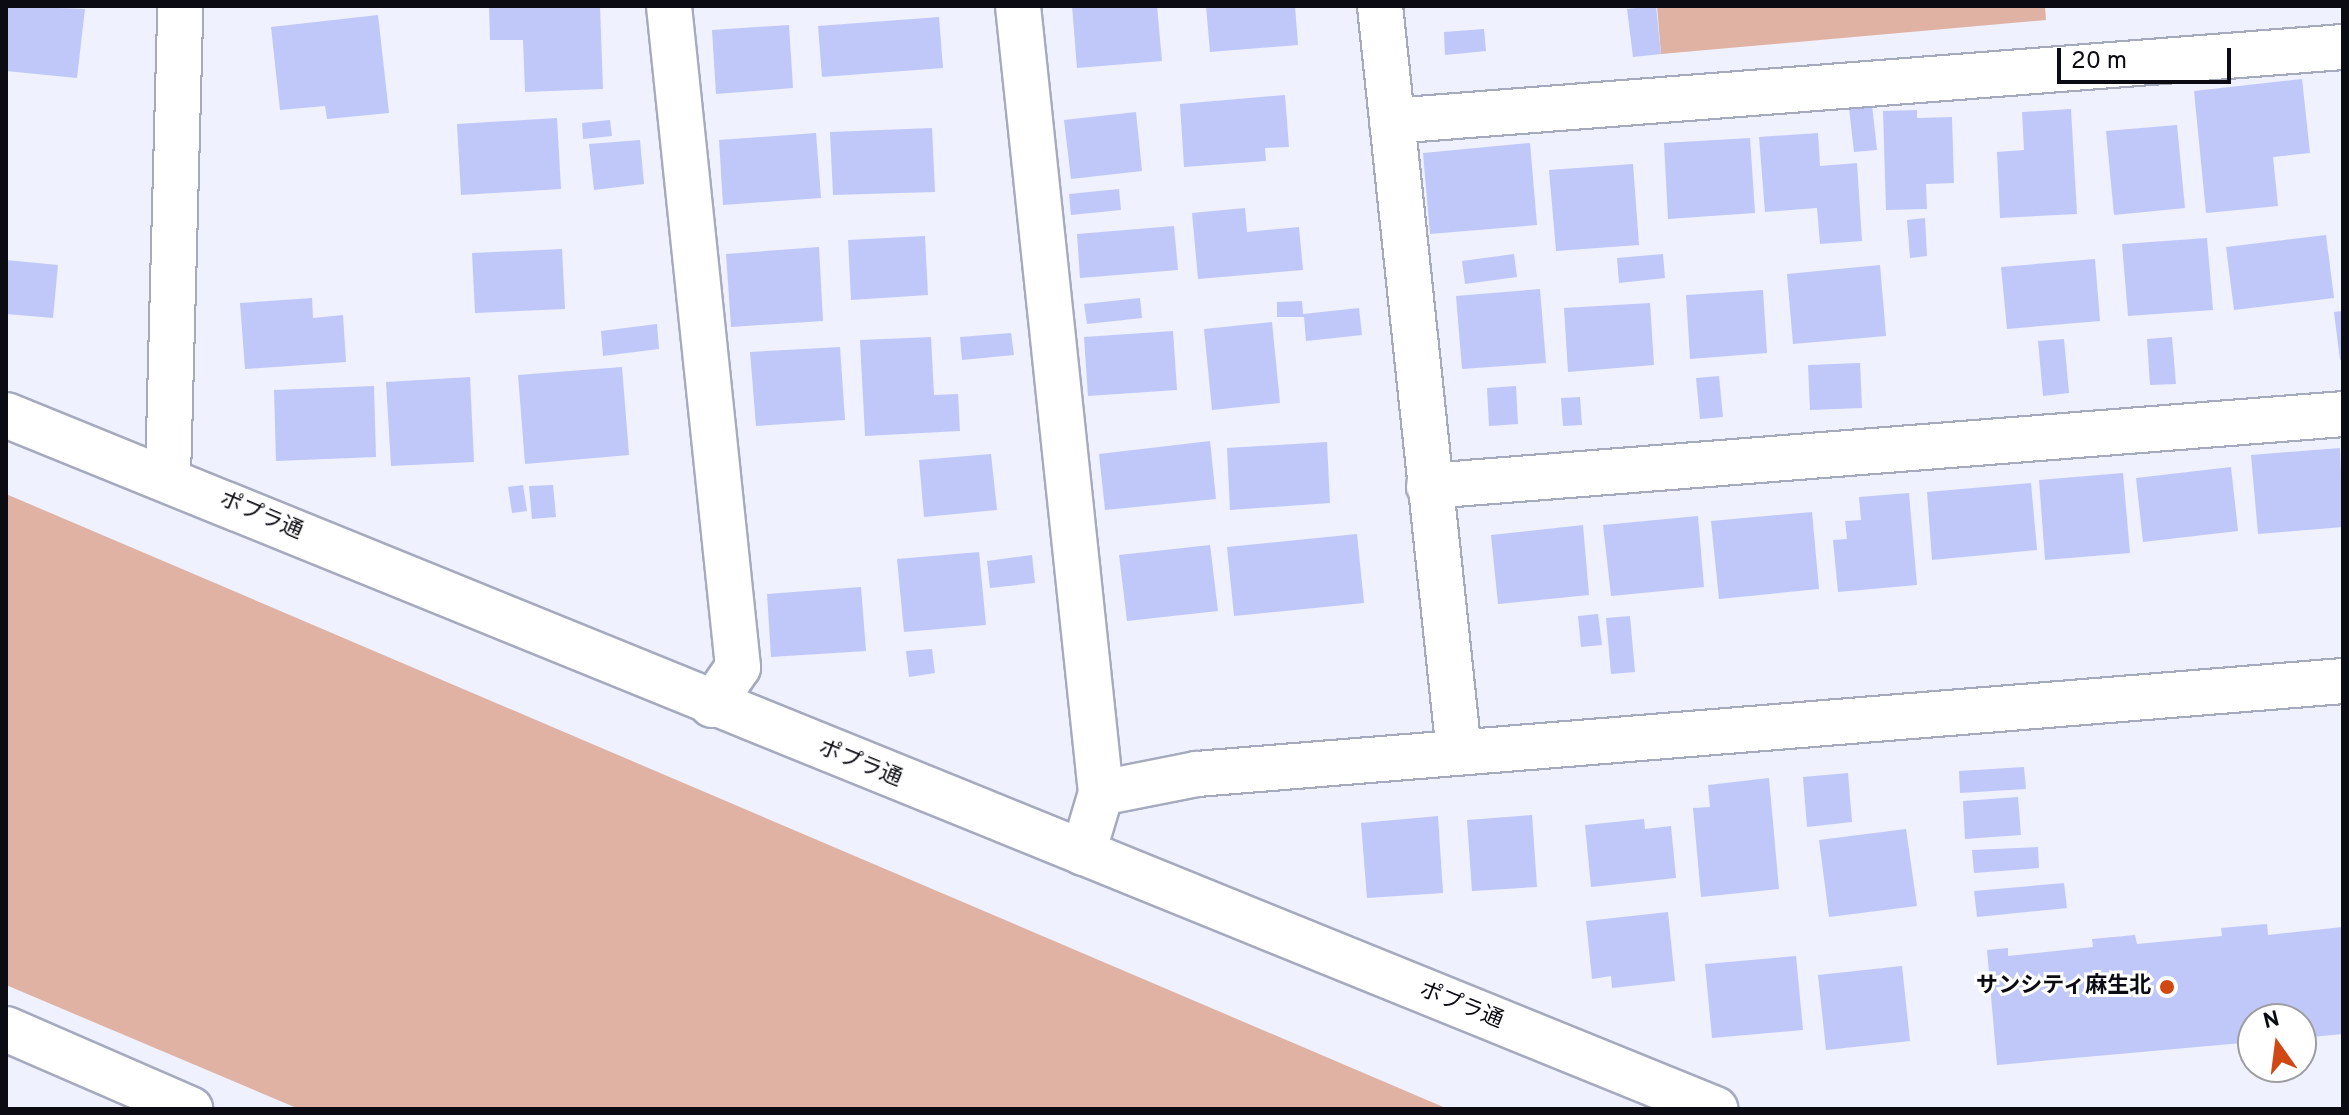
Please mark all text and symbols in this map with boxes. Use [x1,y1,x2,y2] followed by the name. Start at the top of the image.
[2061,32,2235,82] scale bar
[2071,47,2127,77] text: 20 m
[215,487,307,545] street label: ポプラ通
[814,735,906,793] street label: ポプラ通
[1975,974,2151,1000] place label: サンシティ麻生北
[1415,977,1507,1035] street label: ポプラ通
[2158,978,2176,996] marker: サンシティ麻生北
[2237,1003,2317,1083] north arrow
[2261,1006,2282,1036] text: N

